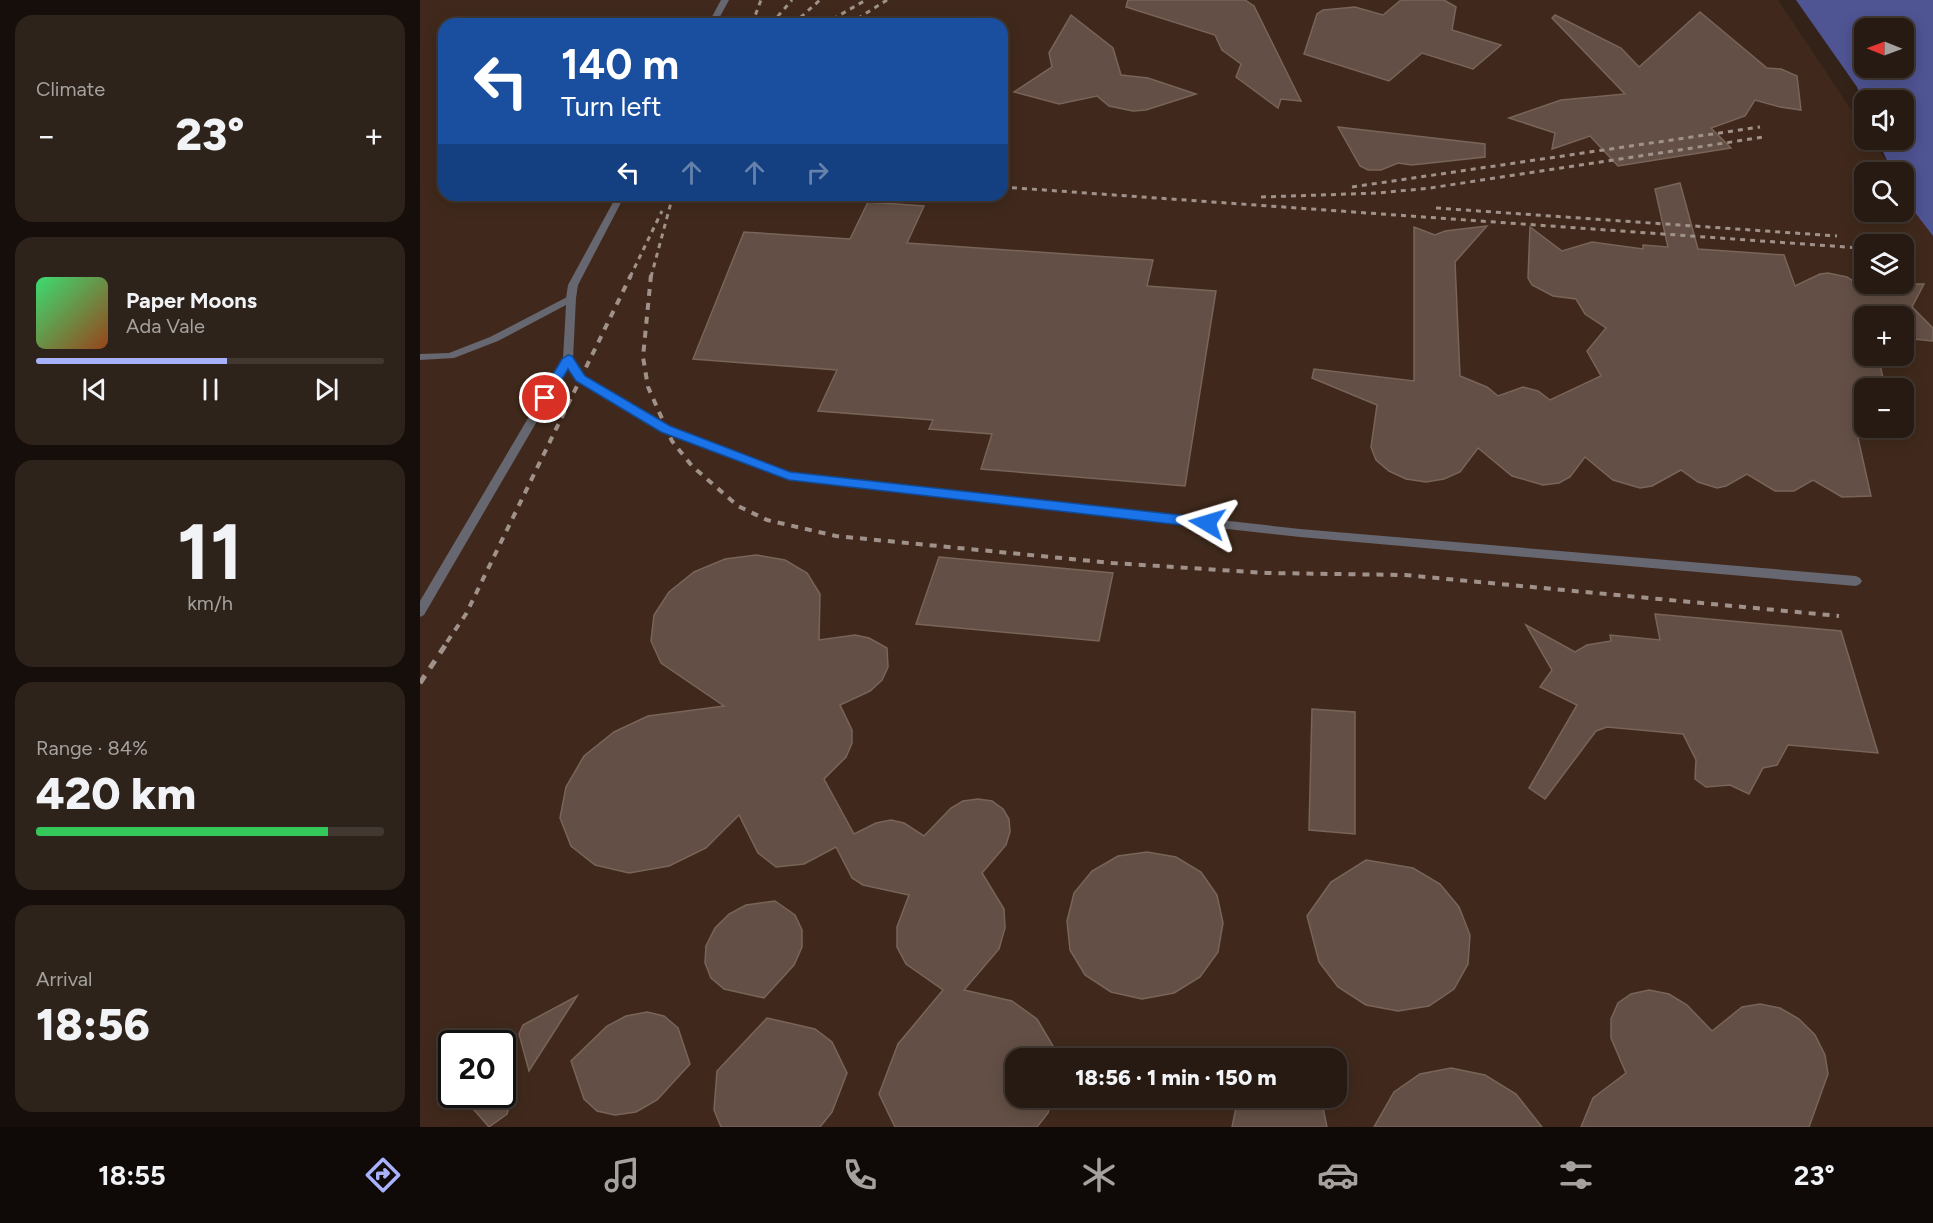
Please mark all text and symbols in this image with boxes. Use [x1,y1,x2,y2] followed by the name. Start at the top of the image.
[1854,18,1914,78] north arrow
[1854,18,1914,438] map controls
[561,39,679,90] text: 140 m
[462,42,540,120] icon: left
[36,77,105,101] text: Climate
[561,90,661,123] text: Turn left
[1854,90,1914,150] button: sound
[176,107,244,161] text: 23°
[36,116,57,155] text: −
[363,116,384,155] text: +
[612,156,645,189] icon: left
[675,156,708,189] icon: ahead
[738,156,771,189] icon: ahead
[801,156,834,189] icon: right
[1854,162,1914,222] button: search
[1854,234,1914,294] button: layers
[126,287,257,314] text: Paper Moons
[1854,306,1914,366] button: +
[126,314,205,338] text: Ada Vale
[519,372,570,423] pin
[78,373,111,406] icon: previous
[194,373,227,406] icon: pause
[310,373,343,406] icon: next
[1854,378,1914,438] button: −
[528,381,561,414] icon: arrive
[1175,491,1239,555] position arrow
[177,505,243,599] text: 11
[187,591,233,615] text: km/h
[36,736,148,760] text: Range · 84%
[36,766,196,820] text: 420 km
[36,967,92,991] text: Arrival
[36,997,150,1051] text: 18:56
[438,1030,516,1108] speed limit sign: 20
[1075,1064,1277,1091] text: 18:56 · 1 min · 150 m
[362,1154,404,1196] icon: directions
[601,1154,643,1196] icon: music
[839,1154,881,1196] icon: phone
[1078,1154,1120,1196] icon: climate
[1317,1154,1359,1196] icon: car
[1555,1154,1597,1196] icon: filters
[98,1159,166,1192] text: 18:55
[1794,1159,1835,1192] text: 23°

